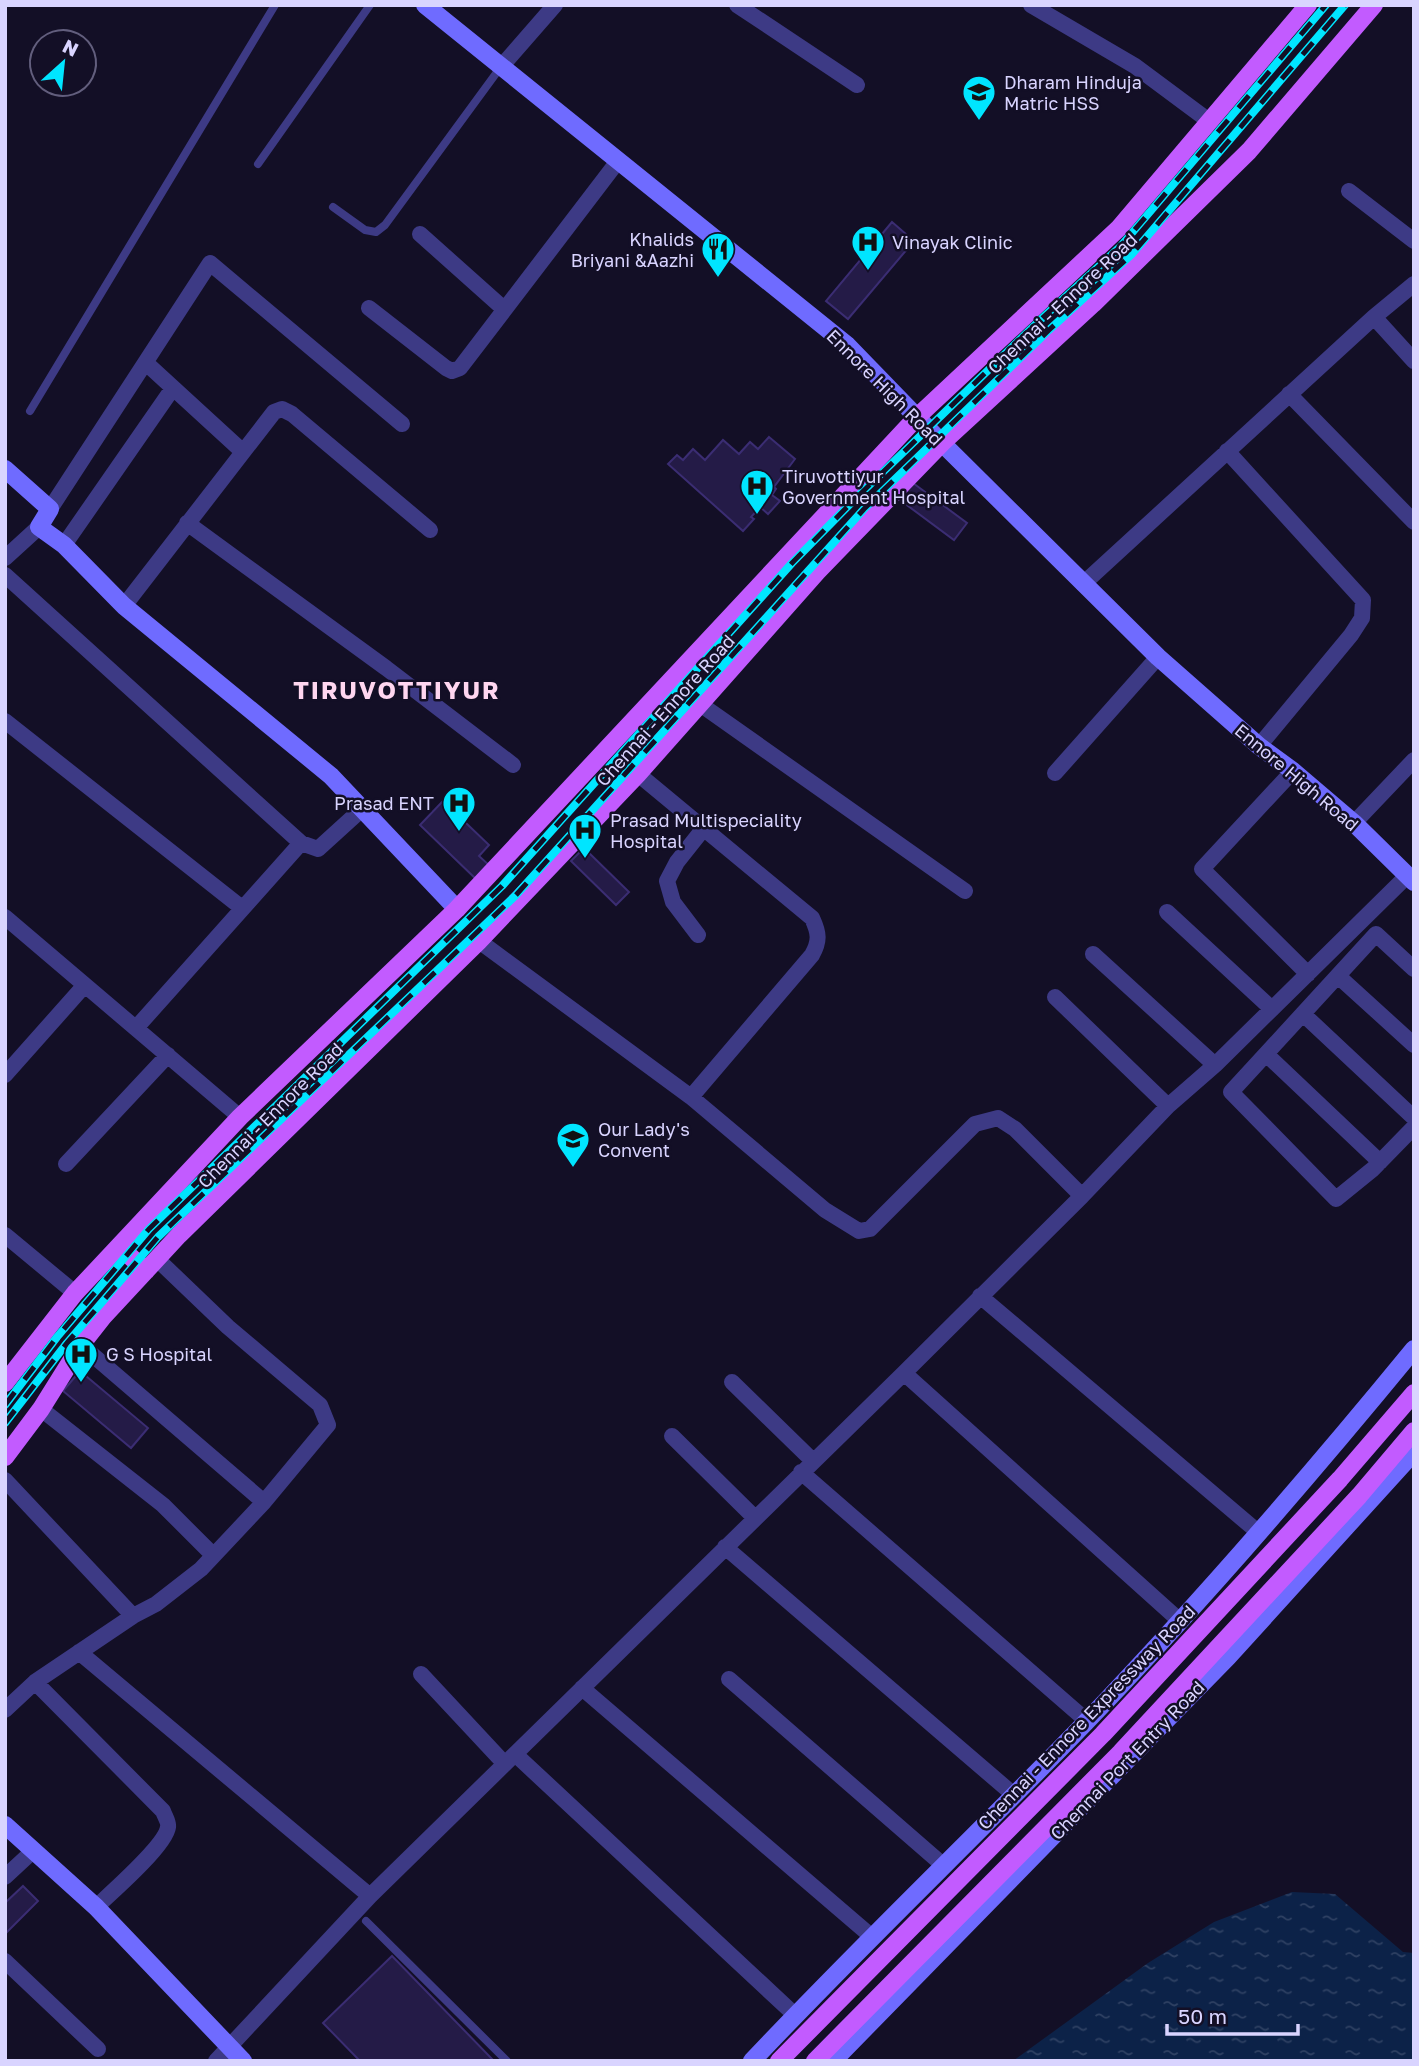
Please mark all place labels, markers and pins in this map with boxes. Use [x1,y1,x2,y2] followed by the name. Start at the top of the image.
[1004,71,1142,114] place label: Dharam Hinduja Matric HSS
[960,73,998,122] school or university icon: Dharam Hinduja Matric HSS
[849,223,887,272] hospital icon: Vinayak Clinic
[571,228,694,271] place label: Khalids Briyani &Aazhi
[699,230,737,279] restaurant icon: Khalids Briyani &Aazhi
[892,231,1013,253] place label: Vinayak Clinic
[782,465,966,508] place label: Tiruvottiyur Government Hospital
[738,467,776,516] hospital icon: Tiruvottiyur Government Hospital
[440,784,478,833] hospital icon: Prasad ENT
[334,792,434,814] place label: Prasad ENT
[610,809,802,852] place label: Prasad Multispeciality Hospital
[566,811,604,860] hospital icon: Prasad Multispeciality Hospital
[598,1118,690,1161] place label: Our Lady's Convent
[554,1120,592,1169] school or university icon: Our Lady's Convent
[62,1335,100,1384] hospital icon: G S Hospital
[106,1343,212,1365] place label: G S Hospital

